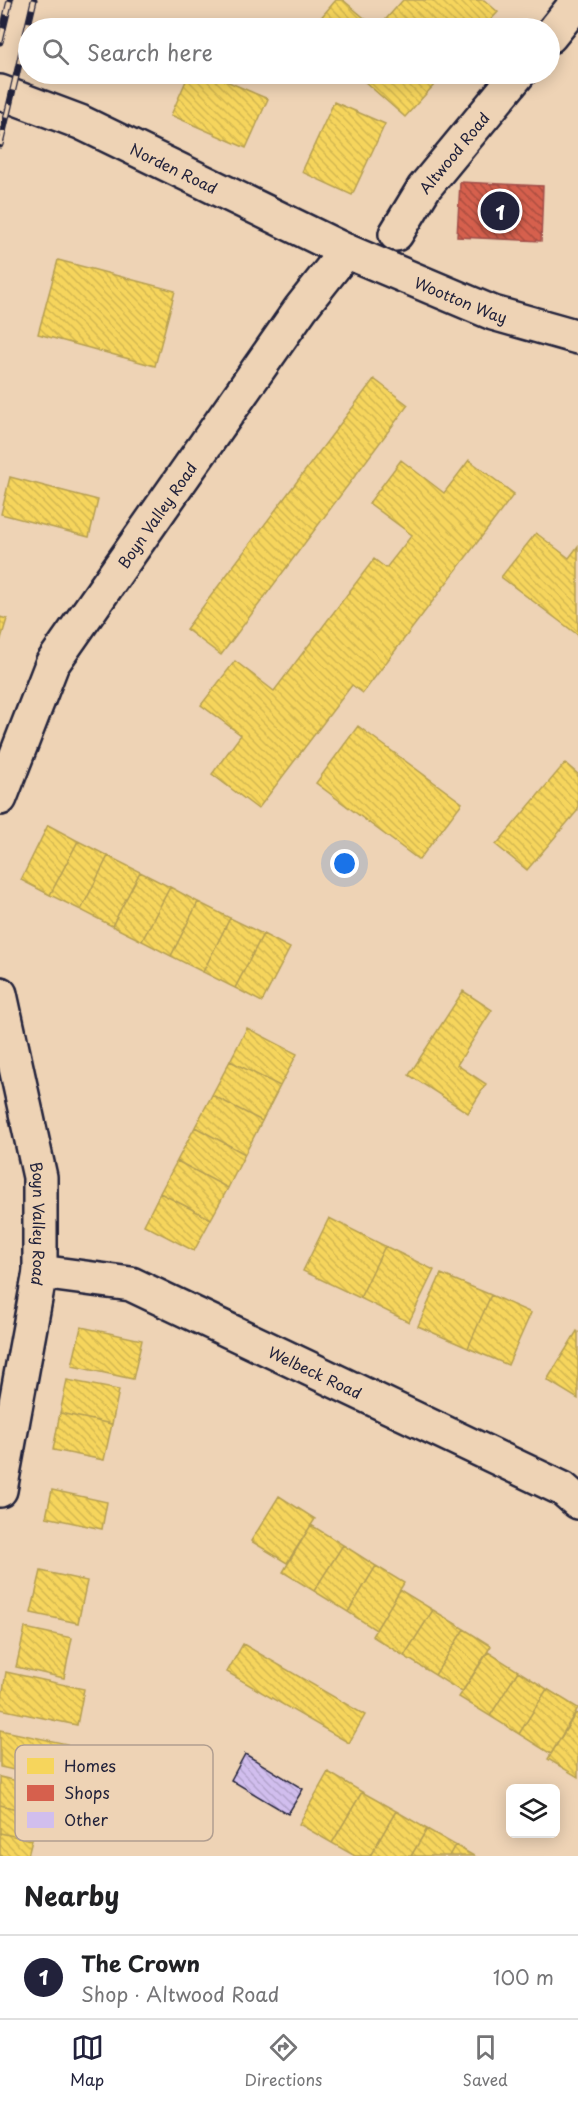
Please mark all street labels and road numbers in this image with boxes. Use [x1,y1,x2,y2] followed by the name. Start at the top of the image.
[413,107,494,198] street label: Altwood Road
[126,137,222,199] street label: Norden Road
[411,270,510,328] street label: Wootton Way
[111,457,202,572] street label: Boyn Valley Road
[25,1159,52,1288] street label: Boyn Valley Road
[265,1340,366,1404] street label: Welbeck Road

